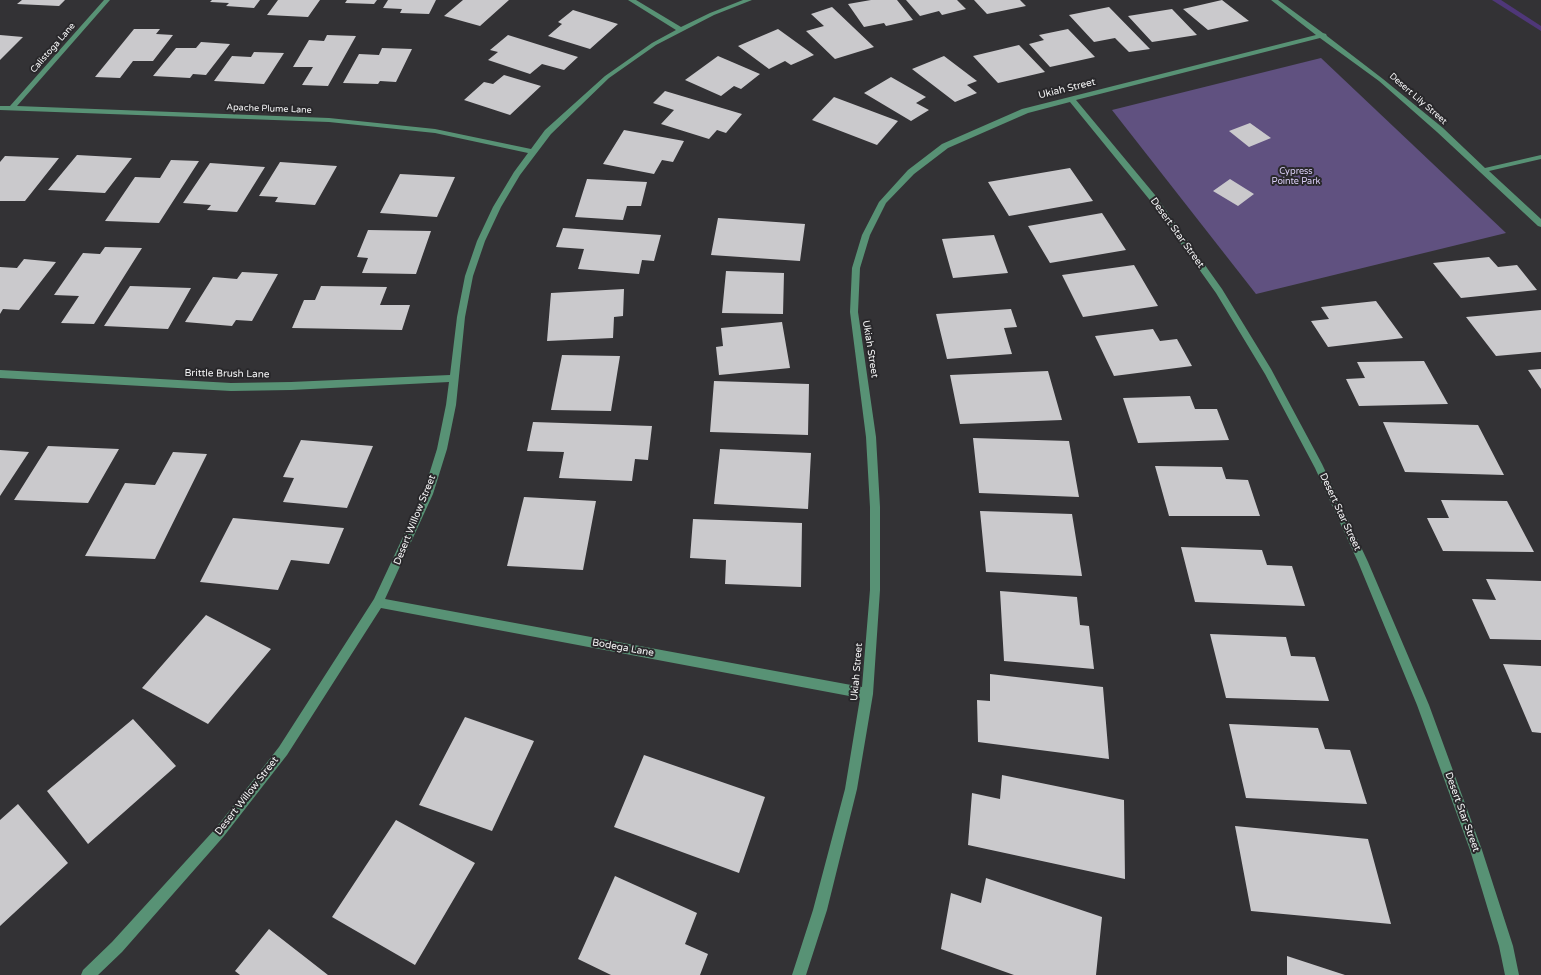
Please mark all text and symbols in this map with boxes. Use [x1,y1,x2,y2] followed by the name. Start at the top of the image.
[28,21,78,75] street label: Calistoga Lane
[1387,71,1449,127] street label: Desert Lily Street
[1037,76,1097,102] street label: Ukiah Street
[226,102,312,116] street label: Apache Plume Lane
[1271,167,1321,188] park label: Cypress Pointe Park
[1147,195,1207,271] street label: Desert Star Street
[860,319,880,379] street label: Ukiah Street
[184,367,270,381] street label: Brittle Brush Lane
[1317,471,1363,553] street label: Desert Star Street
[391,473,439,567] street label: Desert Willow Street
[591,637,655,659] street label: Bodega Lane
[848,642,866,702] street label: Ukiah Street
[213,754,281,838] street label: Desert Willow Street
[1442,770,1482,854] street label: Desert Star Street

